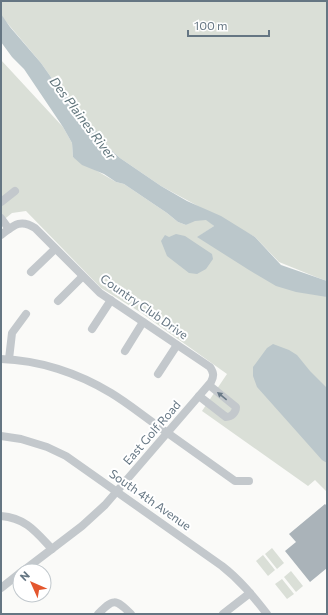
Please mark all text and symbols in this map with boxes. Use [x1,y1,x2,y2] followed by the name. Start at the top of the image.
[188,12,269,38] scale bar
[194,18,228,32] text: 100 m
[47,73,120,163] water label: Des Plaines River
[98,271,191,342] street label: Country Club Drive
[217,391,227,400] one-way arrow
[120,397,183,467] street label: East Golf Road
[107,466,194,533] street label: South 4th Avenue
[12,563,52,603] north arrow
[17,568,32,583] text: N

